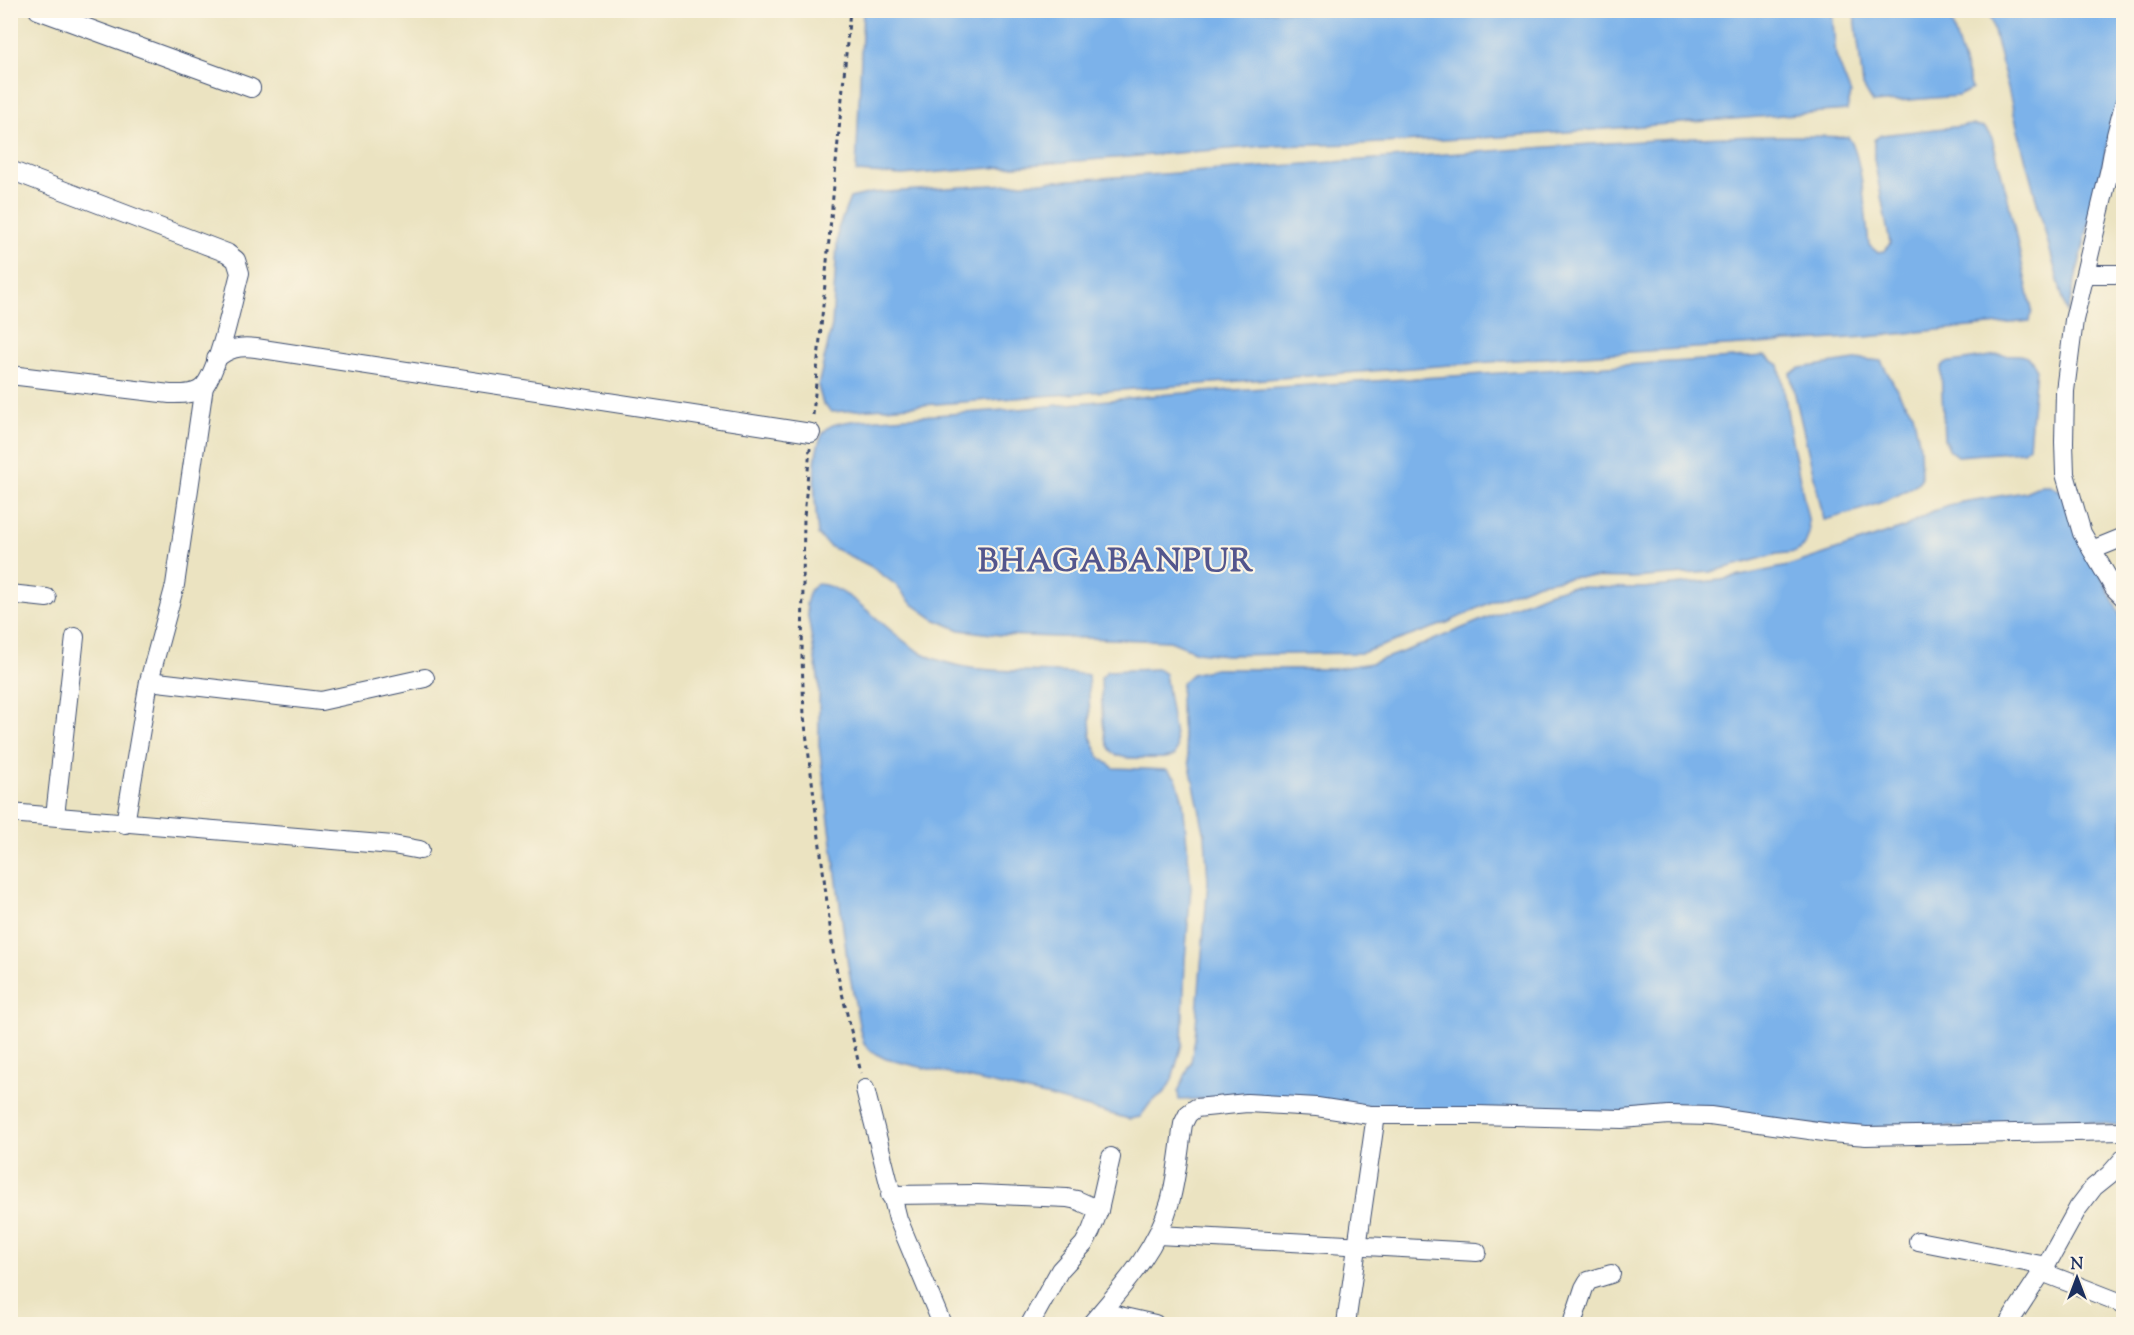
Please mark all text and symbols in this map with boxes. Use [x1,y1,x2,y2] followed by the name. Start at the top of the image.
[978,540,1254,586] district label: BHAGABANPUR
[2047,1248,2107,1308] north arrow
[2071,1254,2084,1277] text: N

